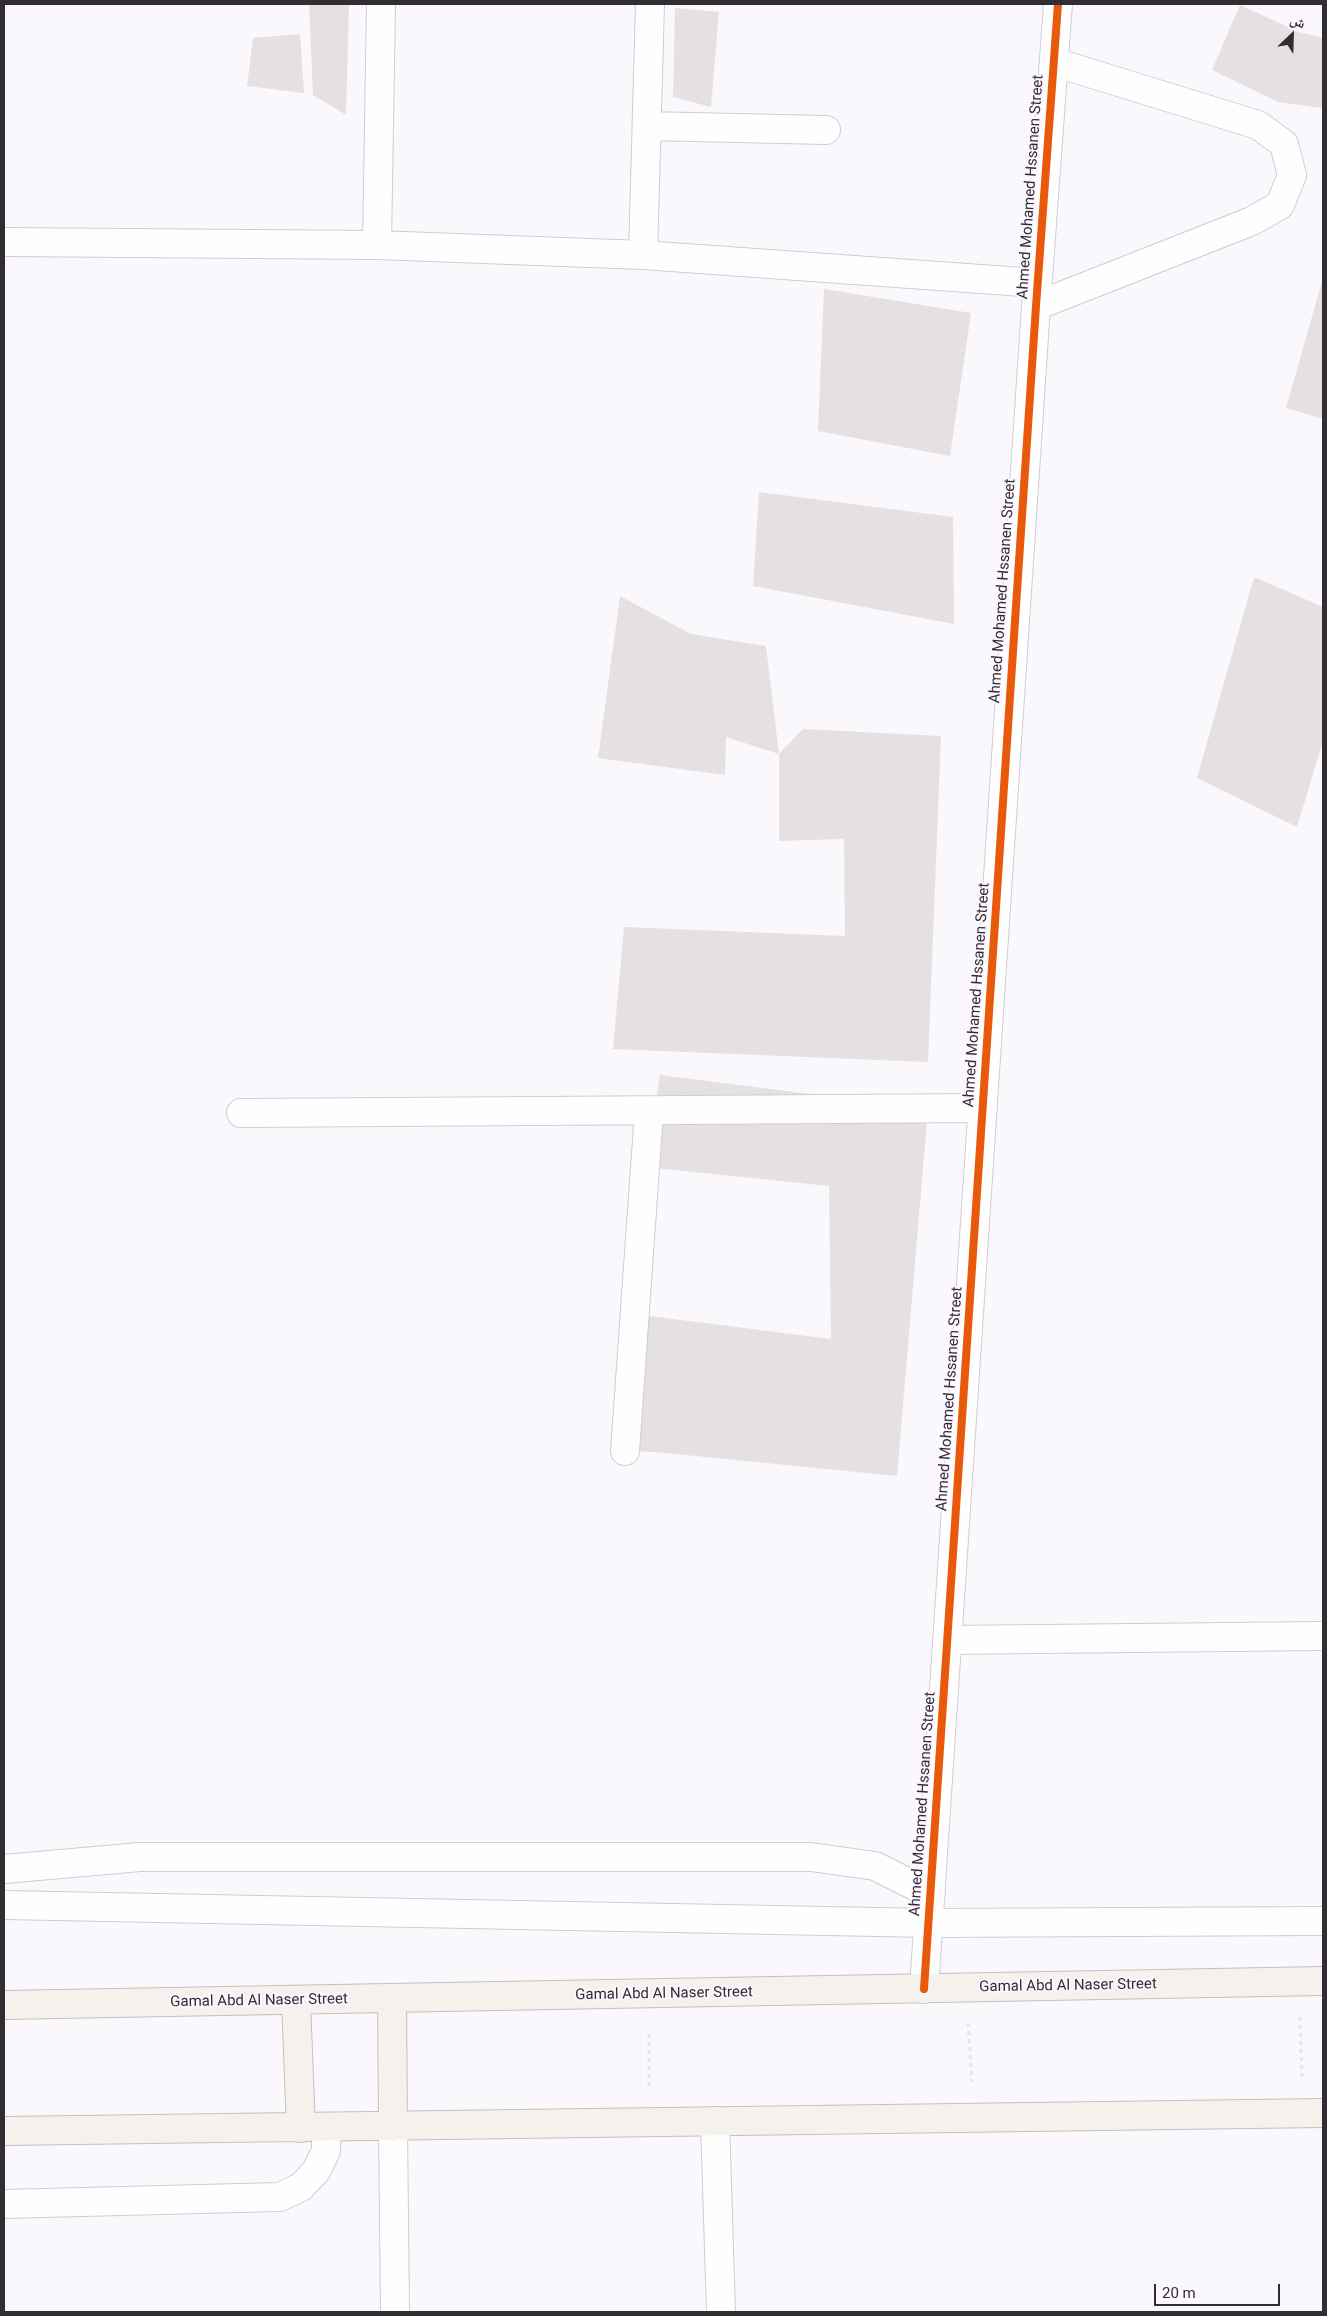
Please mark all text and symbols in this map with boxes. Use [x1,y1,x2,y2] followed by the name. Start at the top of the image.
[1267,10,1317,60] north arrow
[1288,11,1308,32] text: ش
[1014,74,1048,300] street label: Ahmed Mohamed Hssanen Street
[986,478,1020,704] street label: Ahmed Mohamed Hssanen Street
[960,882,994,1108] street label: Ahmed Mohamed Hssanen Street
[933,1286,967,1512] street label: Ahmed Mohamed Hssanen Street
[906,1691,940,1917] street label: Ahmed Mohamed Hssanen Street
[979,1975,1157,1997] street label: Gamal Abd Al Naser Street
[575,1983,753,2005] street label: Gamal Abd Al Naser Street
[170,1990,348,2012] street label: Gamal Abd Al Naser Street
[1157,2274,1283,2306] scale bar
[1162,2284,1196,2302] text: 20 m

